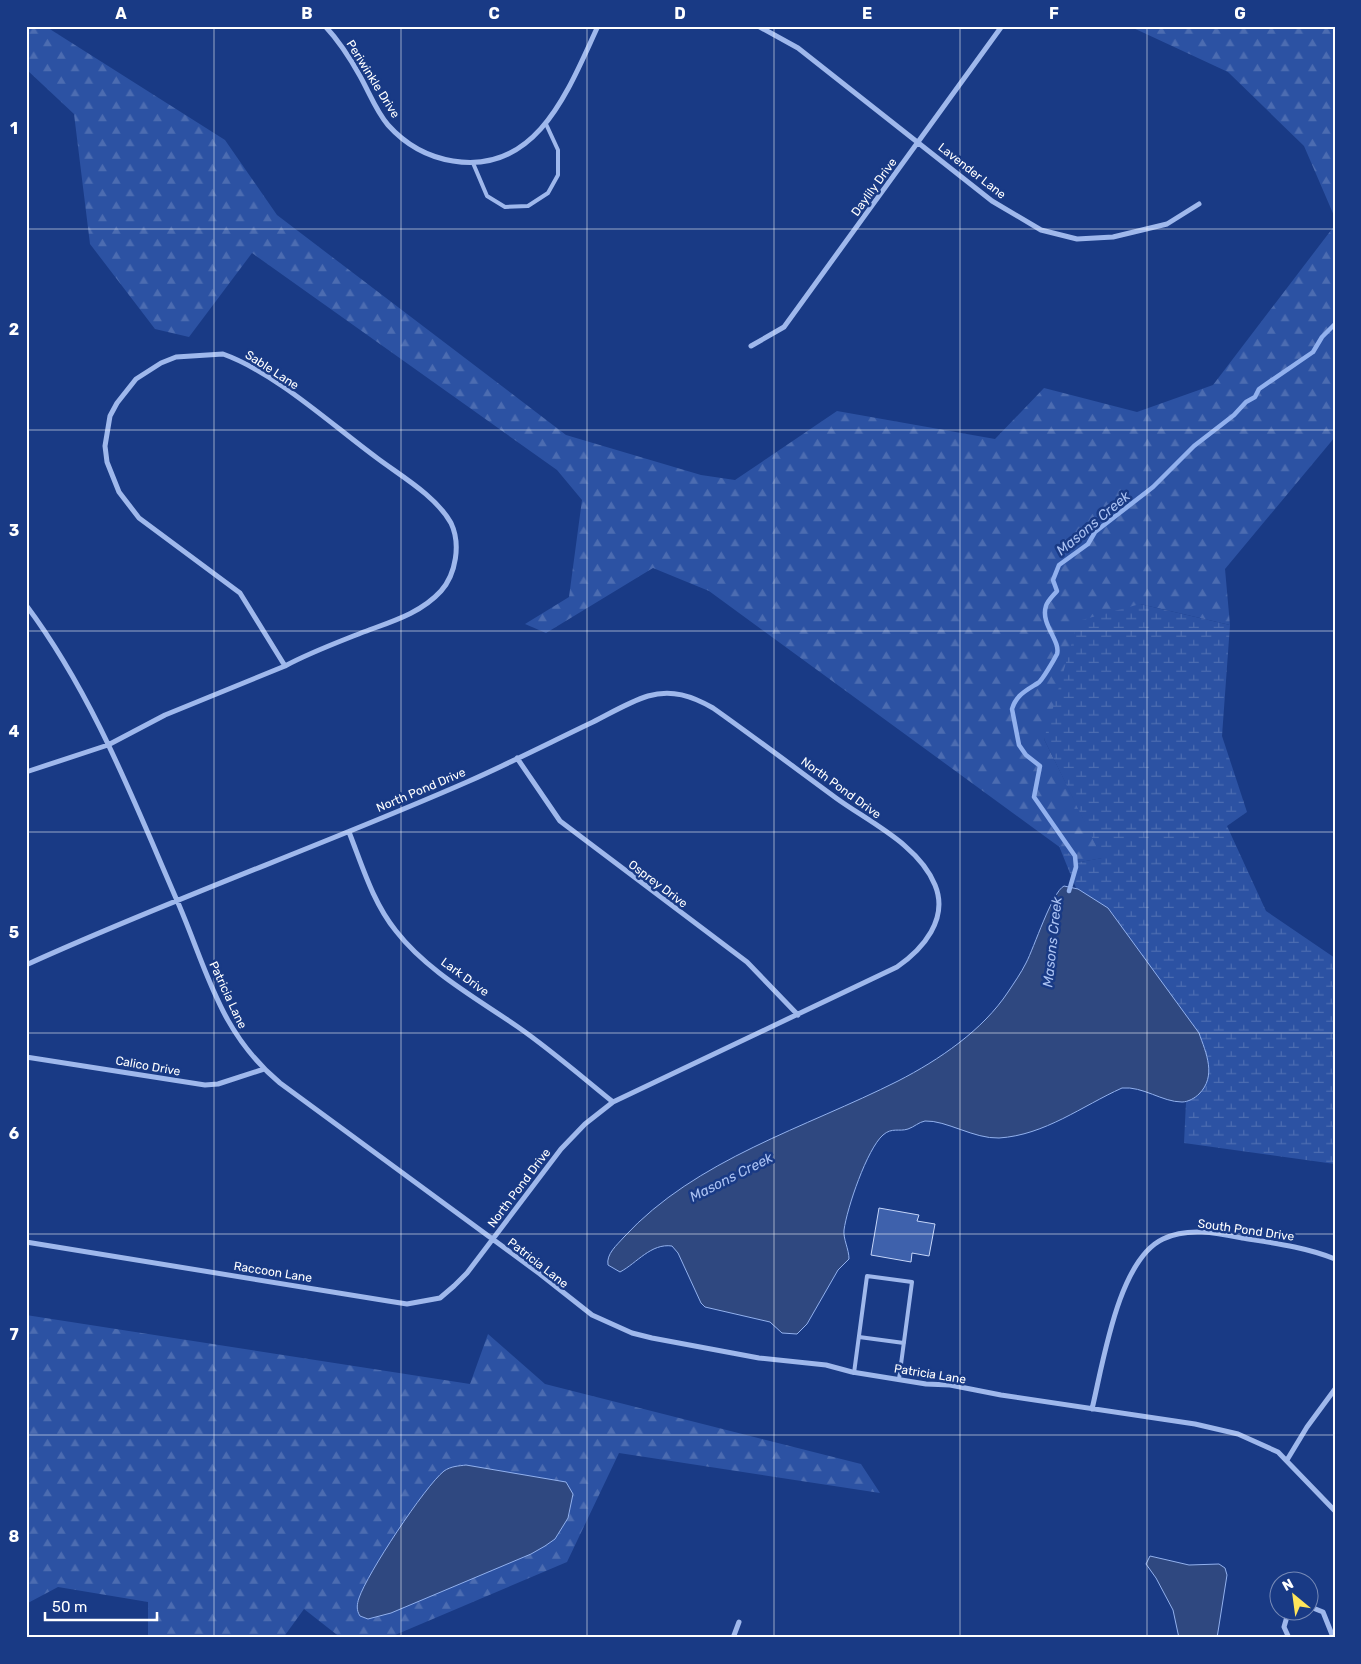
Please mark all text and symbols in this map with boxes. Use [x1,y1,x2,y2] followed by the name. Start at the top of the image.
[115,4,127,23] text: A
[301,4,313,23] text: B
[488,4,500,23] text: C
[674,4,686,23] text: D
[862,4,872,23] text: E
[1049,4,1059,23] text: F
[1234,4,1246,23] text: G
[343,37,403,121] street label: Periwinkle Drive
[10,119,18,138] text: 1
[935,140,1009,202] street label: Lavender Lane
[848,155,900,219] street label: Daylily Drive
[9,320,19,339] text: 2
[243,347,302,393] street label: Sable Lane
[1053,487,1134,559] water label: Masons Creek
[9,521,19,540] text: 3
[9,722,20,741] text: 4
[798,754,884,822] street label: North Pond Drive
[374,765,468,815] street label: North Pond Drive
[626,857,691,911] street label: Osprey Drive
[1039,895,1066,988] water label: Masons Creek
[9,923,19,942] text: 5
[438,955,492,999] street label: Lark Drive
[206,959,250,1031] street label: Patricia Lane
[114,1053,182,1079] street label: Calico Drive
[9,1124,19,1143] text: 6
[485,1145,553,1230] street label: North Pond Drive
[687,1149,776,1206] water label: Masons Creek
[1197,1216,1295,1244] street label: South Pond Drive
[505,1235,571,1291] street label: Patricia Lane
[233,1259,313,1285] street label: Raccoon Lane
[9,1325,19,1344] text: 7
[893,1361,967,1387] street label: Patricia Lane
[9,1527,20,1546] text: 8
[1268,1572,1318,1622] north arrow
[1279,1575,1296,1595] text: N
[45,1589,158,1621] scale bar
[52,1598,87,1616] text: 50 m

